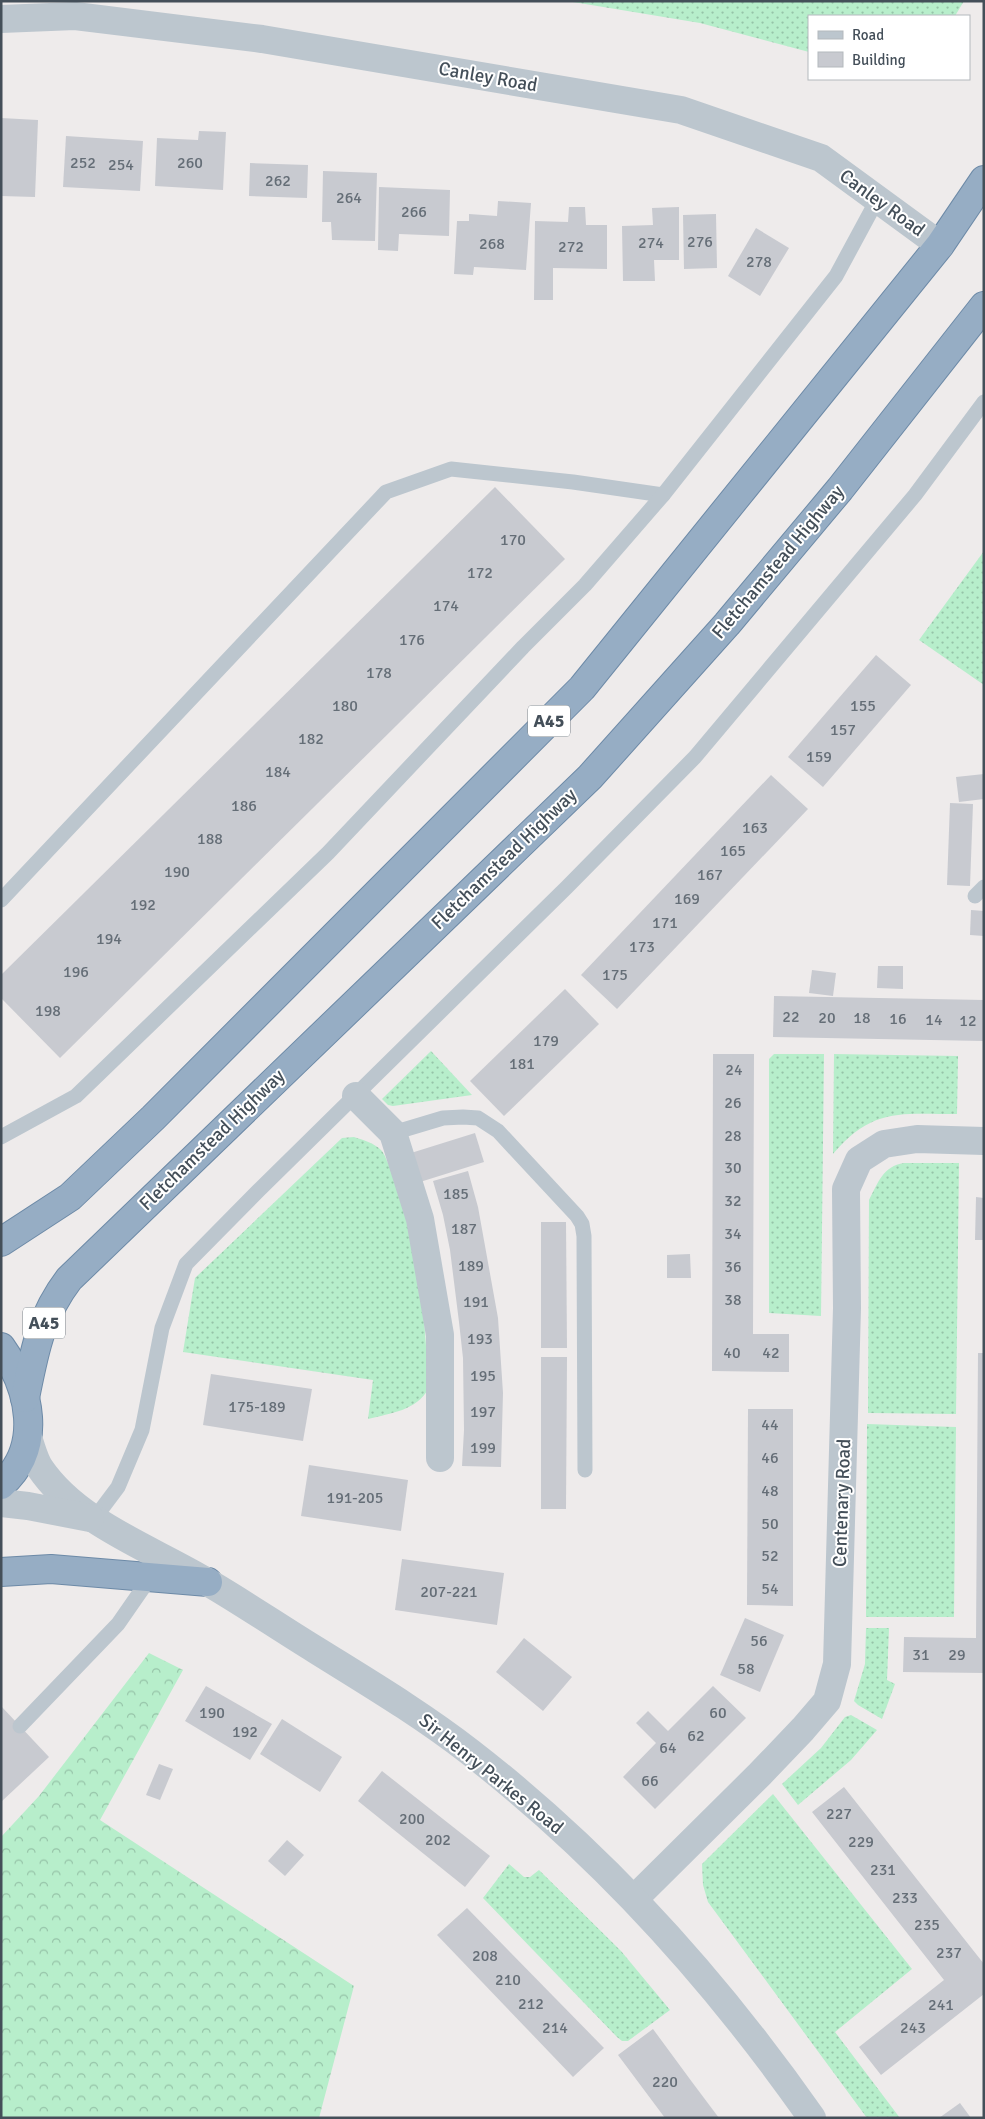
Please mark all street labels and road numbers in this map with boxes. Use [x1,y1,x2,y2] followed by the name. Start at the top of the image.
[437,57,539,97] street label: Canley Road
[835,164,929,242] street label: Canley Road
[707,480,849,644] street label: Fletchamstead Highway
[528,706,570,736] road number: A45
[426,783,582,935] street label: Fletchamstead Highway
[134,1064,290,1216] street label: Fletchamstead Highway
[23,1308,65,1339] road number: A45
[828,1438,856,1568] street label: Centenary Road
[414,1708,568,1840] street label: Sir Henry Parkes Road

